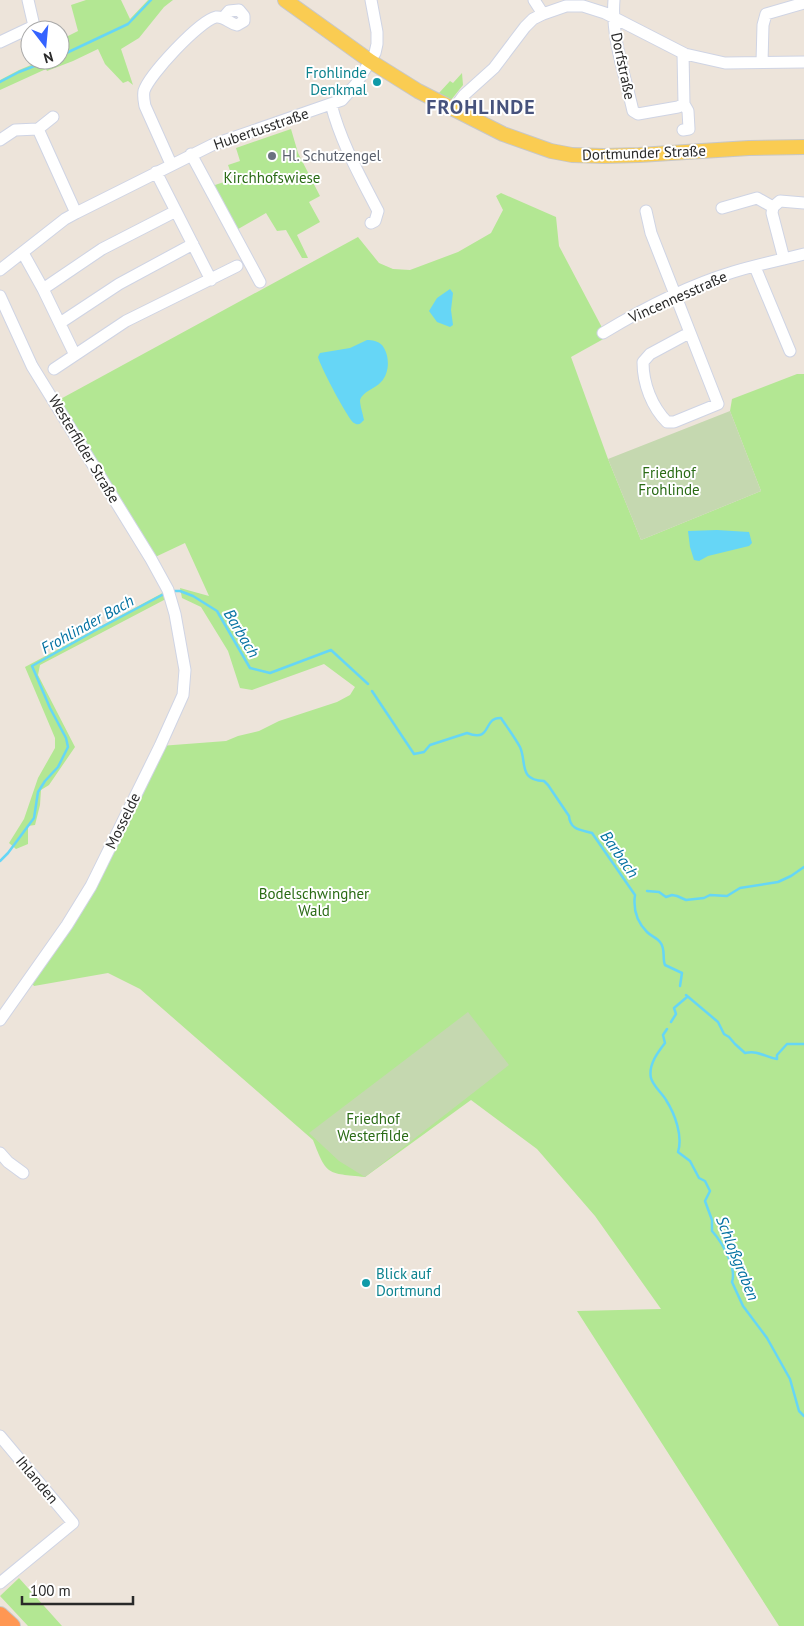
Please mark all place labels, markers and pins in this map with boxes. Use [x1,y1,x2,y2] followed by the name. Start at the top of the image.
[306,63,368,99] place label: Frohlinde Denkmal
[371,76,383,88] marker: Frohlinde Denkmal
[282,146,382,165] place label: Hl. Schutzengel
[266,150,278,162] marker: Hl. Schutzengel
[376,1264,441,1300] place label: Blick auf Dortmund
[360,1277,372,1289] marker: Blick auf Dortmund

